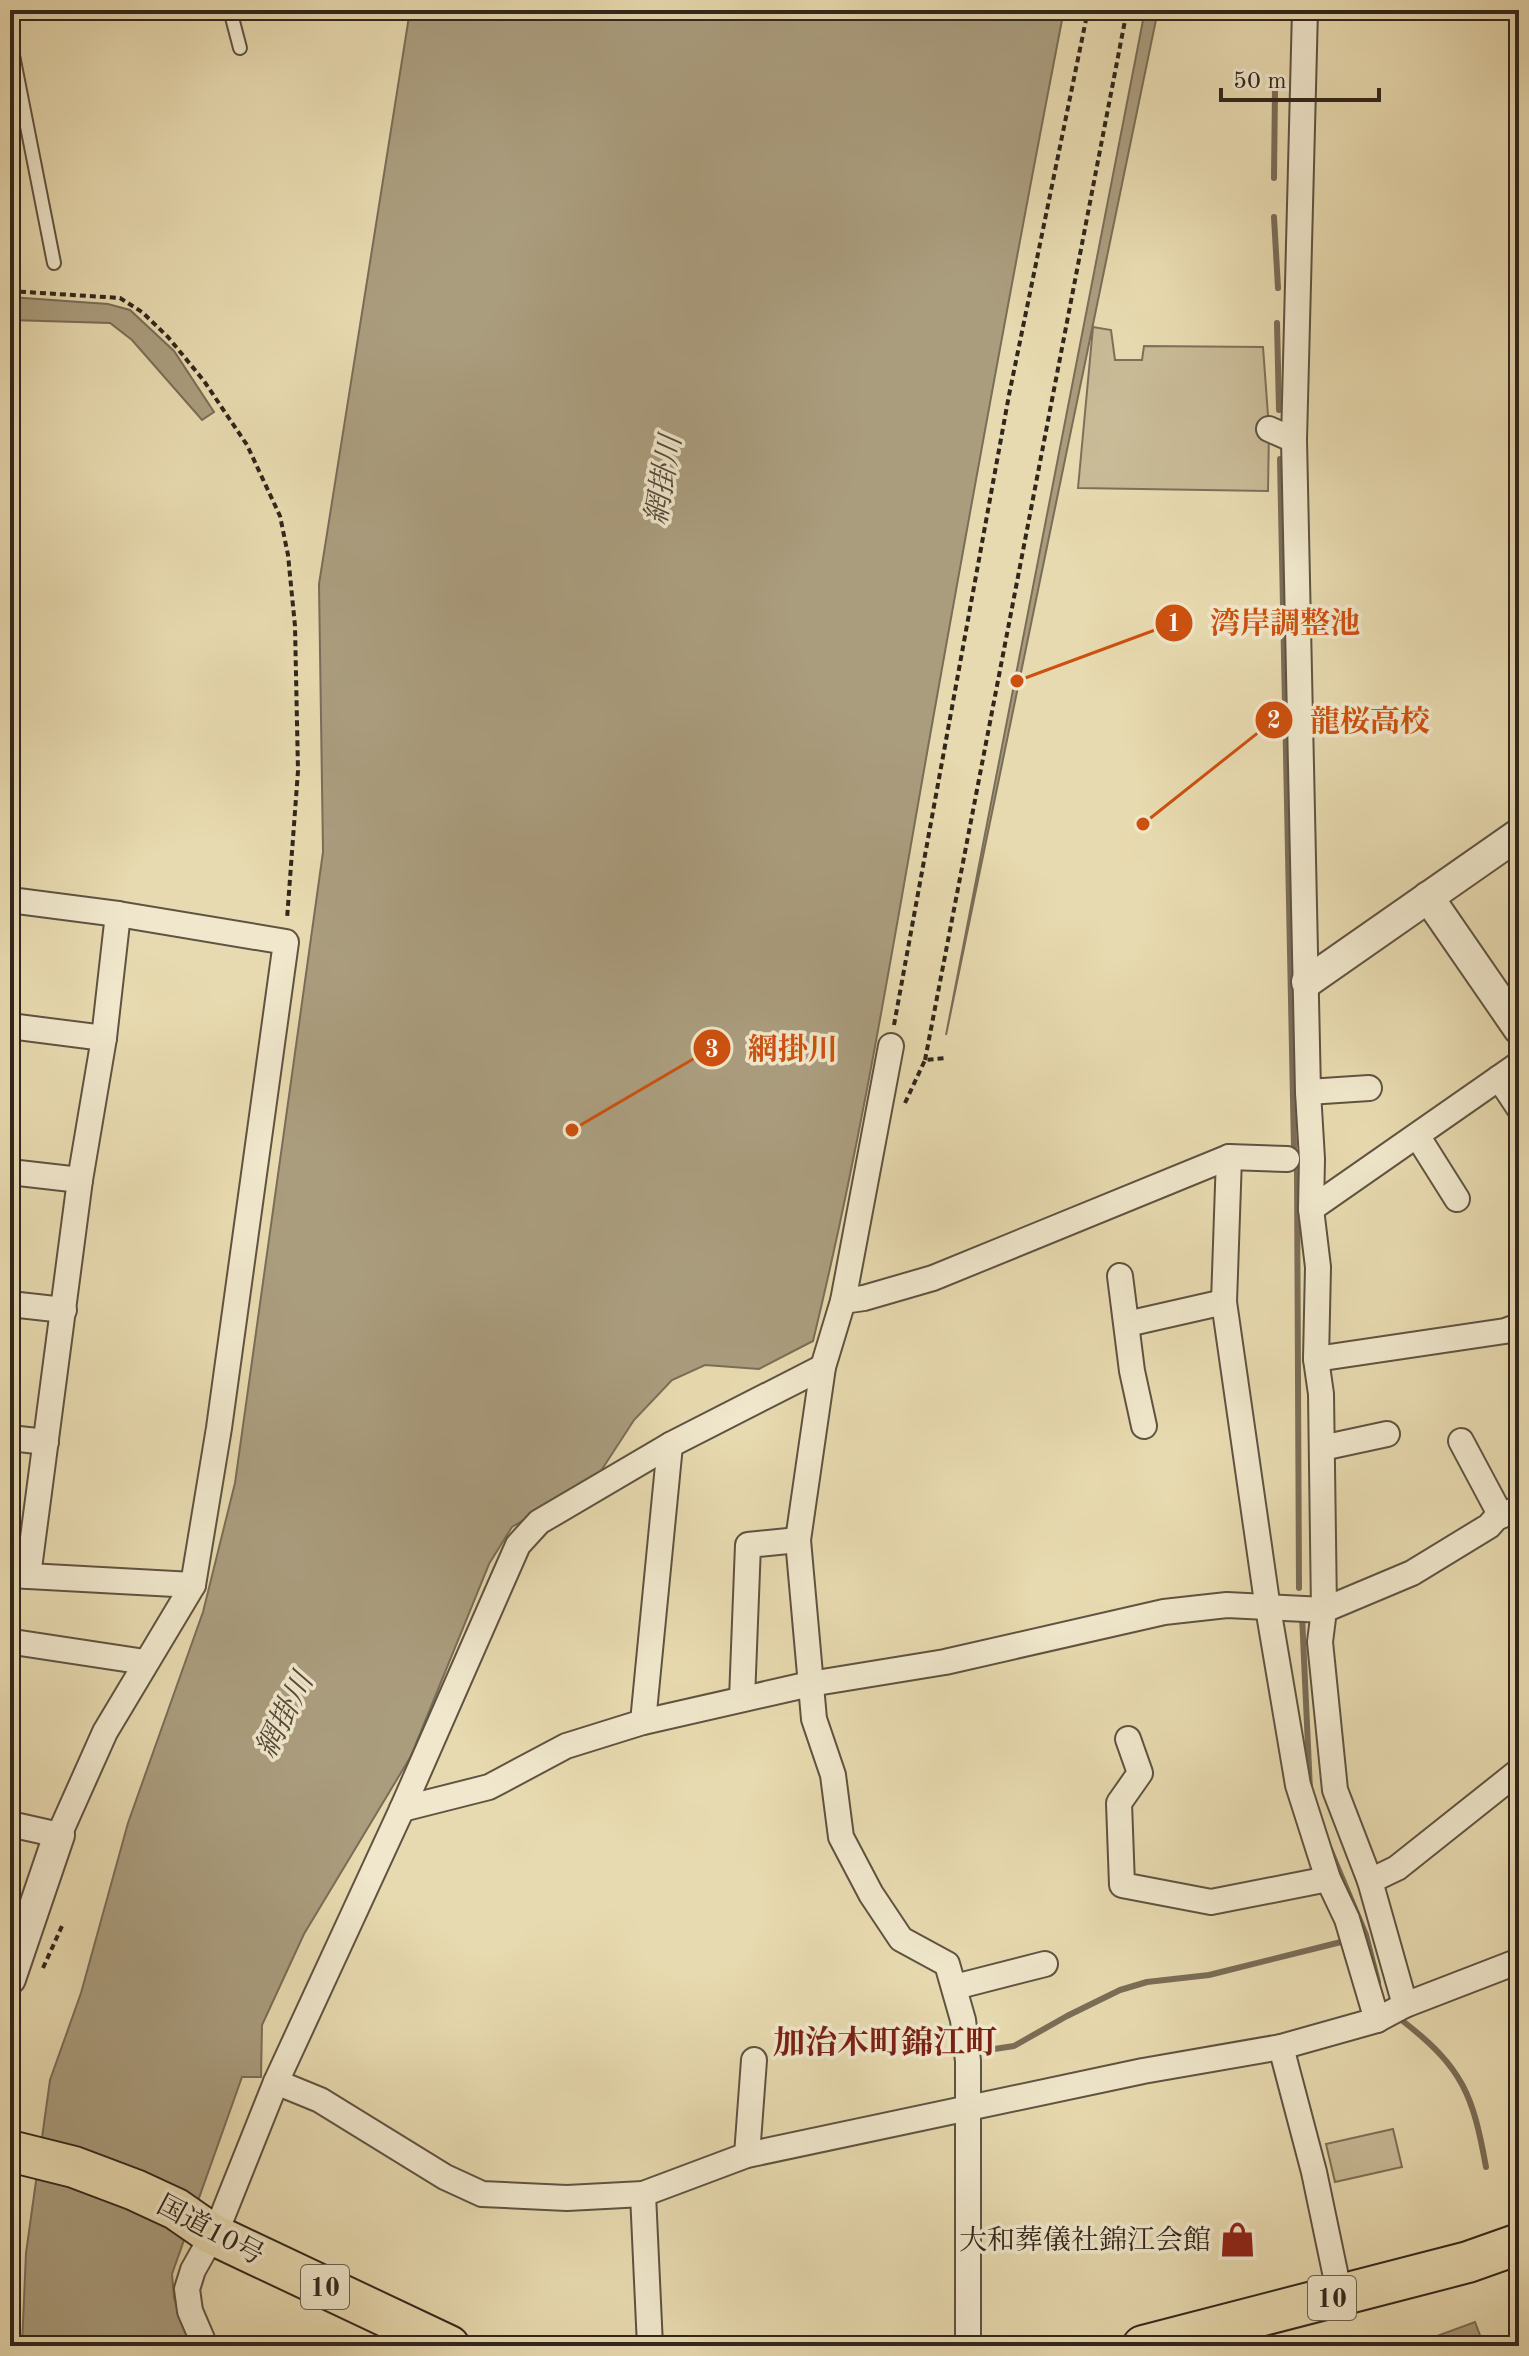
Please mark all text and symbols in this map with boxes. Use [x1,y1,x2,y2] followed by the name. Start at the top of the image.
[1221,52,1379,102] scale bar
[1233,70,1287,94] text: 50 m
[639,430,688,527] water label: 網掛川
[1154,596,1376,650] callout: 湾岸調整池
[1210,607,1360,640] text: 湾岸調整池
[1167,613,1181,637] text: 1
[1254,693,1446,747] callout: 龍桜高校
[1310,705,1430,738] text: 龍桜高校
[1267,710,1281,734] text: 2
[692,1021,854,1075] callout: 網掛川
[748,1033,838,1066] text: 網掛川
[705,1039,719,1063] text: 3
[249,1665,321,1763] water label: 網掛川
[773,2025,997,2061] district label: 加治木町錦江町
[152,2189,269,2271] street label: 国道10号
[1218,2220,1256,2258] shop icon: 大和葬儀社錦江会館
[959,2225,1211,2256] place label: 大和葬儀社錦江会館
[301,2265,349,2309] road number: 10
[1308,2276,1356,2320] road number: 10

